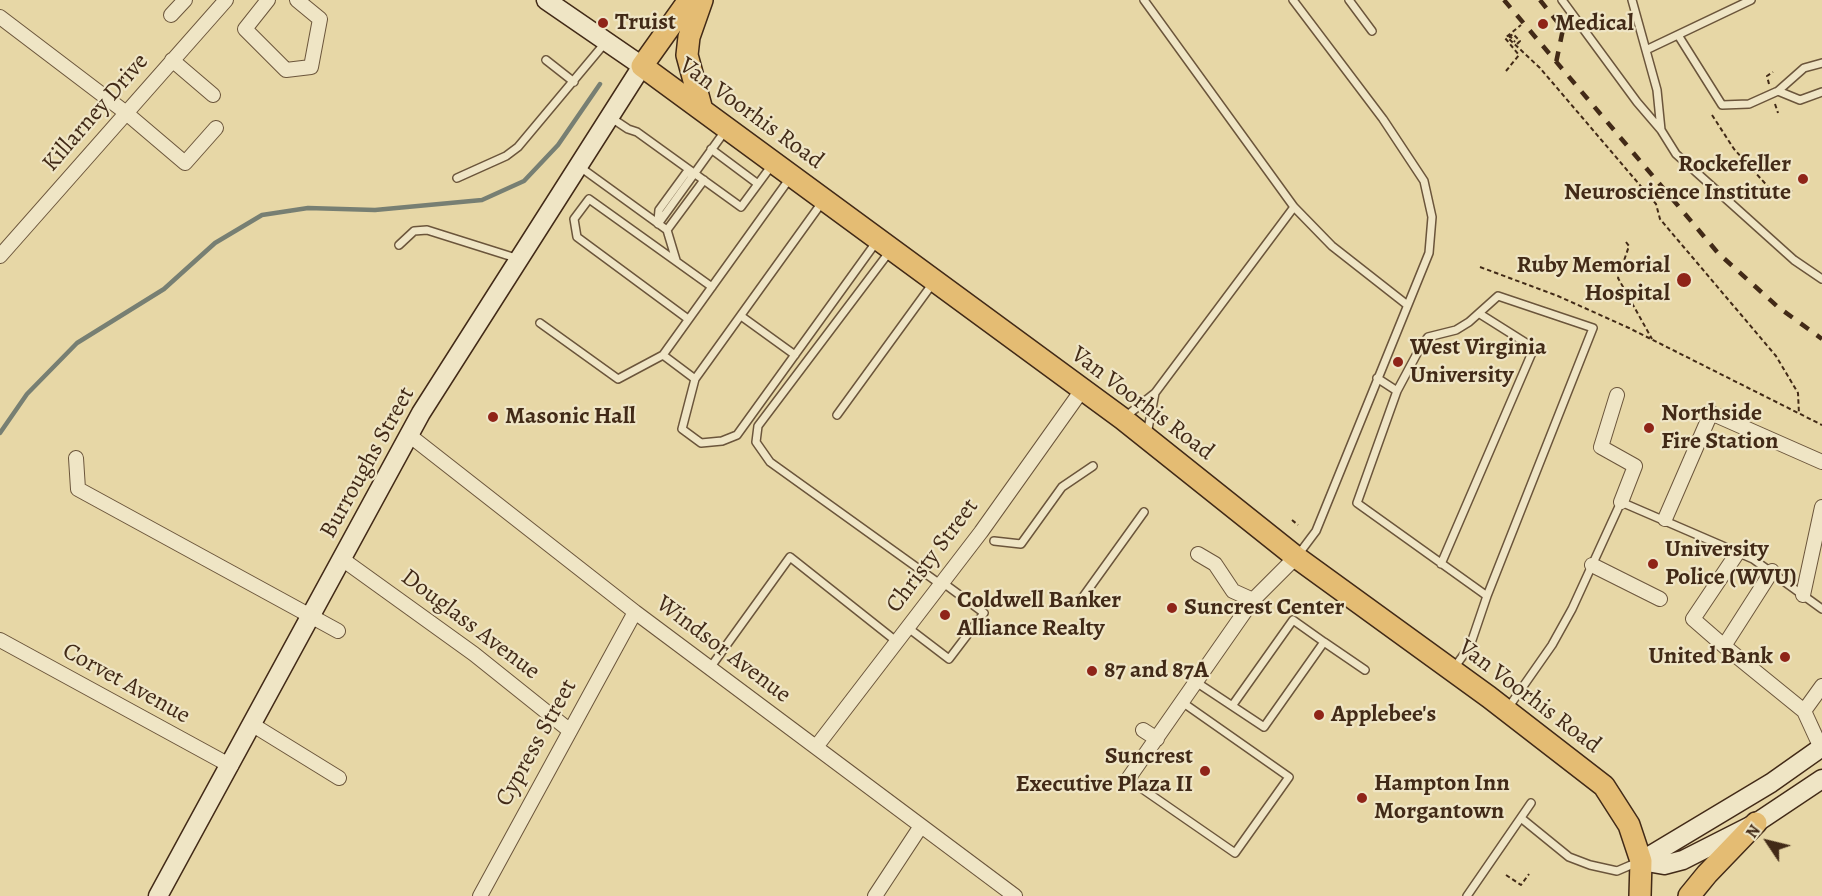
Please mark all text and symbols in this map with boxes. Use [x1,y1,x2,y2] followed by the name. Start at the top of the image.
[615,9,676,37] place label: Truist
[1555,10,1634,38] place label: Medical
[596,16,610,30] marker: Truist
[1536,17,1550,31] marker: Medical
[37,48,155,178] street label: Killarney Drive
[673,52,829,176] street label: Van Voorhis Road
[1564,151,1791,207] place label: Rockefeller Neuroscience Institute
[1796,172,1810,186] marker: Rockefeller Neuroscience Institute
[1516,252,1670,308] place label: Ruby Memorial Hospital
[1675,271,1693,289] marker: Ruby Memorial Hospital
[1410,334,1546,390] place label: West Virginia University
[1065,341,1219,467] street label: Van Voorhis Road
[1391,355,1405,369] marker: West Virginia University
[315,382,421,544] street label: Burroughs Street
[1661,400,1779,456] place label: Northside Fire Station
[505,403,636,431] place label: Masonic Hall
[486,410,500,424] marker: Masonic Hall
[1642,421,1656,435] marker: Northside Fire Station
[881,493,985,619] street label: Christy Street
[1665,536,1797,592] place label: University Police (WVU)
[1646,557,1660,571] marker: University Police (WVU)
[395,563,545,687] street label: Douglass Avenue
[957,587,1121,643] place label: Coldwell Banker Alliance Realty
[650,590,796,710] street label: Windsor Avenue
[1184,594,1344,622] place label: Suncrest Center
[1165,601,1179,615] marker: Suncrest Center
[938,608,952,622] marker: Coldwell Banker Alliance Realty
[1452,634,1606,760] street label: Van Voorhis Road
[57,637,195,731] street label: Corvet Avenue
[1648,643,1773,671] place label: United Bank
[1778,650,1792,664] marker: United Bank
[1104,657,1209,685] place label: 87 and 87A
[1085,664,1099,678] marker: 87 and 87A
[490,674,584,812] street label: Cypress Street
[1331,701,1436,729] place label: Applebee's
[1312,708,1326,722] marker: Applebee's
[1016,743,1193,799] place label: Suncrest Executive Plaza II
[1198,764,1212,778] marker: Suncrest Executive Plaza II
[1374,770,1510,826] place label: Hampton Inn Morgantown
[1355,791,1369,805] marker: Hampton Inn Morgantown
[1738,812,1798,872] north arrow
[1741,821,1766,843] text: N

